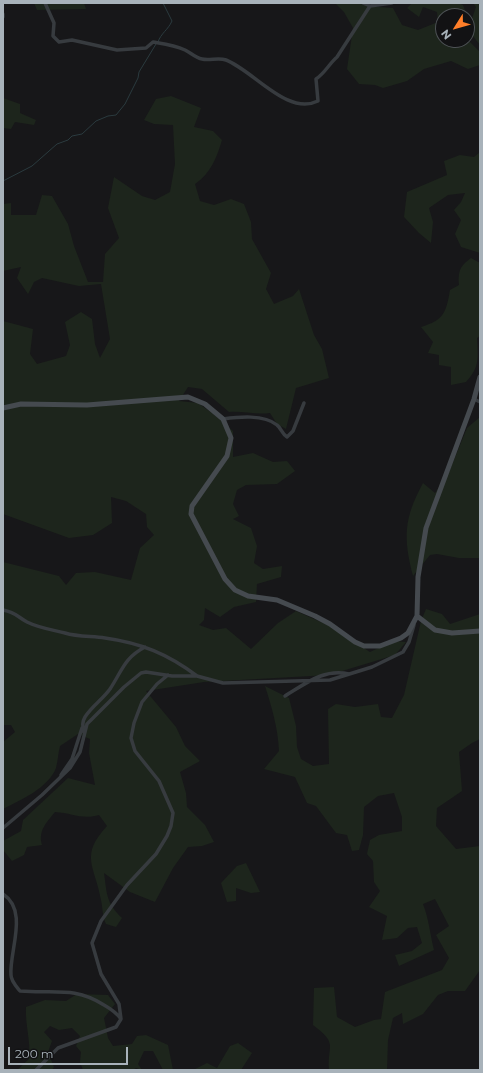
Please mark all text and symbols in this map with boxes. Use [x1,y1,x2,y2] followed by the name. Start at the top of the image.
[435,8,475,48] north arrow
[438,27,454,42] text: N
[10,1039,130,1065] scale bar
[15,1046,54,1061] text: 200 m

